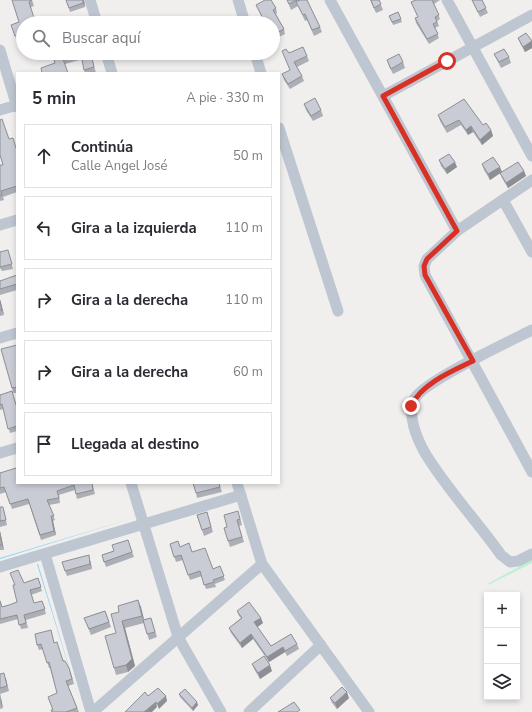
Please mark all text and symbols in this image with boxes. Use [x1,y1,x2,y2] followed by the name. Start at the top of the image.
[16,16,280,60] search box
[30,27,52,49] icon: search
[62,28,140,48] text: Buscar aquí
[438,52,456,70] route start
[32,87,76,110] text: 5 min
[186,89,264,107] text: A pie · 330 m
[71,137,133,157] text: Continúa
[33,145,55,167] icon: ahead
[233,147,263,165] text: 50 m
[71,157,168,175] text: Calle Angel José
[33,217,55,239] icon: left
[71,218,197,238] text: Gira a la izquierda
[225,219,263,237] text: 110 m
[33,289,55,311] icon: right
[71,290,188,310] text: Gira a la derecha
[225,291,263,309] text: 110 m
[33,361,55,383] icon: right
[71,362,188,382] text: Gira a la derecha
[233,363,263,381] text: 60 m
[402,397,420,415] route end
[33,433,55,455] icon: arrive
[71,434,199,454] text: Llegada al destino
[484,592,520,700] map controls
[484,592,520,628] button: +
[484,628,520,664] button: −
[484,664,520,700] button: layers

